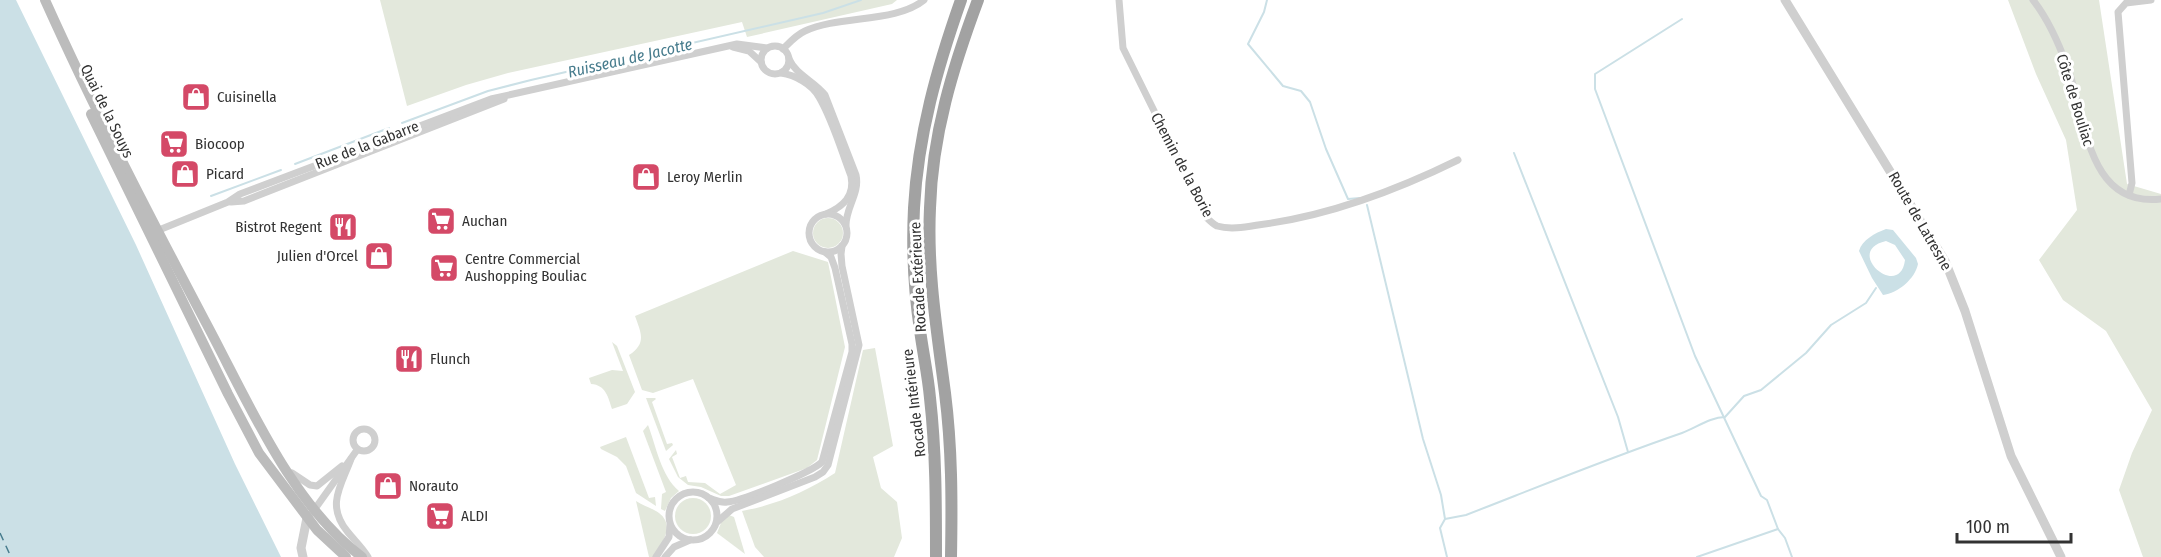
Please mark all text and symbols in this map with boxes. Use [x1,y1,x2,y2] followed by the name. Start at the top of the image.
[566,34,695,82] water label: Ruisseau de Jacotte
[2052,52,2098,149] street label: Côte de Bouliac
[77,61,137,161] street label: Quai de la Souys
[180,81,212,113] shop icon: Cuisinella
[217,88,277,106] place label: Cuisinella
[1147,110,1217,220] street label: Chemin de la Borie
[313,117,421,173] street label: Rue de la Gabarre
[158,128,190,160] supermarket icon: Biocoop
[195,135,245,153] place label: Biocoop
[169,158,201,190] shop icon: Picard
[630,161,662,193] shop icon: Leroy Merlin
[206,165,244,183] place label: Picard
[667,168,743,186] place label: Leroy Merlin
[1884,168,1956,274] street label: Route de Latresne
[425,205,457,237] supermarket icon: Auchan
[327,211,359,243] restaurant icon: Bistrot Regent
[462,212,507,230] place label: Auchan
[235,218,322,236] place label: Bistrot Regent
[906,221,930,333] street label: Rocade Extérieure
[363,240,395,272] shop icon: Julien d'Orcel
[277,247,358,265] place label: Julien d'Orcel
[465,250,587,285] place label: Centre Commercial Aushopping Bouliac
[428,252,460,284] supermarket icon: Centre Commercial Aushopping Bouliac
[393,343,425,375] restaurant icon: Flunch
[898,348,930,458] street label: Rocade Intérieure
[430,350,470,368] place label: Flunch
[372,470,404,502] shop icon: Norauto
[409,477,459,495] place label: Norauto
[424,500,456,532] supermarket icon: ALDI
[1957,506,2071,544] scale bar
[461,507,488,525] place label: ALDI
[1966,516,2010,538] text: 100 m

